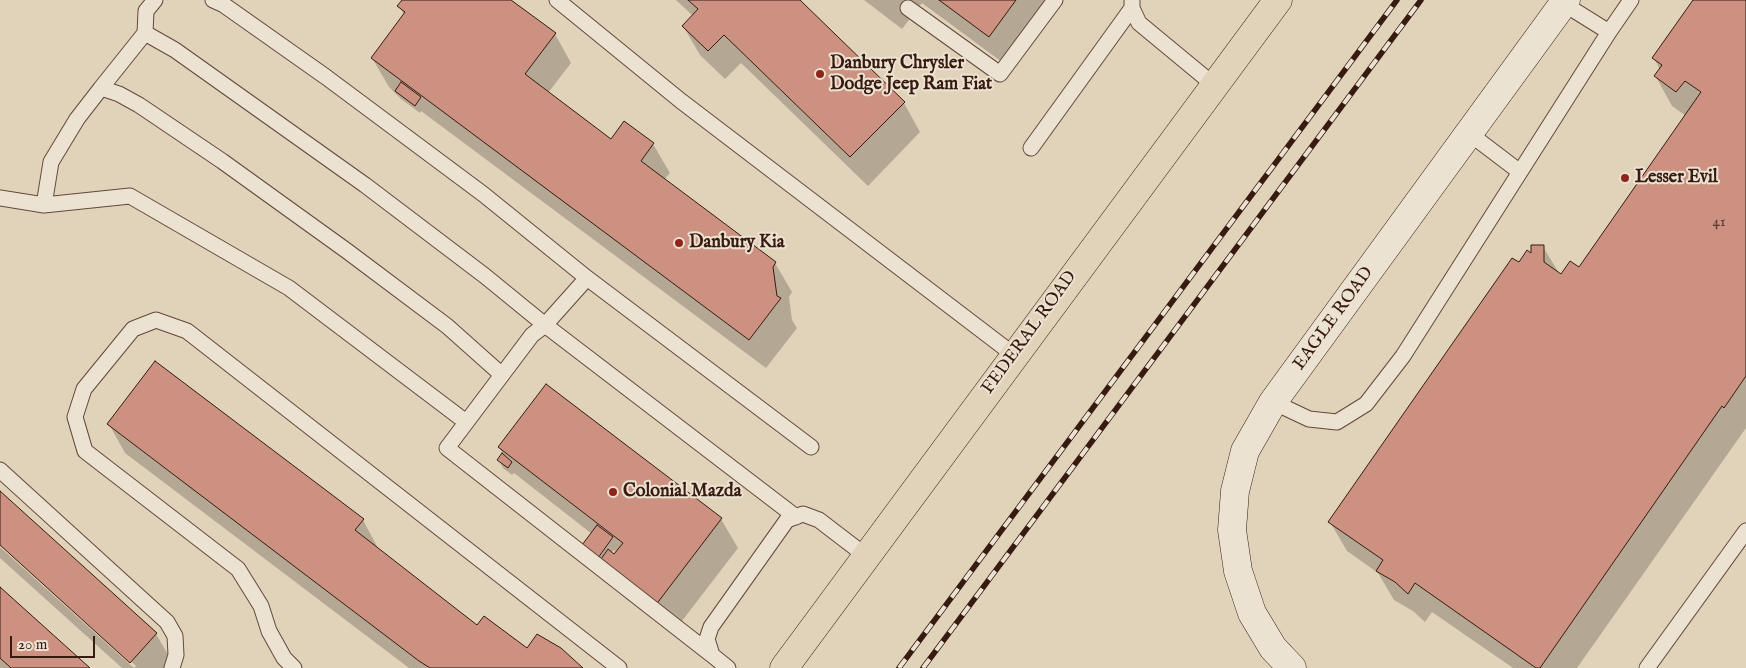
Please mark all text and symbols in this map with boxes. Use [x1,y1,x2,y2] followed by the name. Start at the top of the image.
[830,53,992,96] place label: Danbury Chrysler Dodge Jeep Ram Fiat
[814,68,826,80] marker: Danbury Chrysler Dodge Jeep Ram Fiat
[1635,167,1718,189] place label: Lesser Evil
[1619,172,1631,184] marker: Lesser Evil
[1713,214,1725,232] house number: 41
[689,232,785,254] place label: Danbury Kia
[673,237,685,249] marker: Danbury Kia
[1289,263,1379,375] street label: EAGLE ROAD
[978,267,1082,399] street label: FEDERAL ROAD
[623,481,741,503] place label: Colonial Mazda
[607,486,619,498] marker: Colonial Mazda
[12,626,98,658] scale bar
[18,635,47,654] text: 20 m

